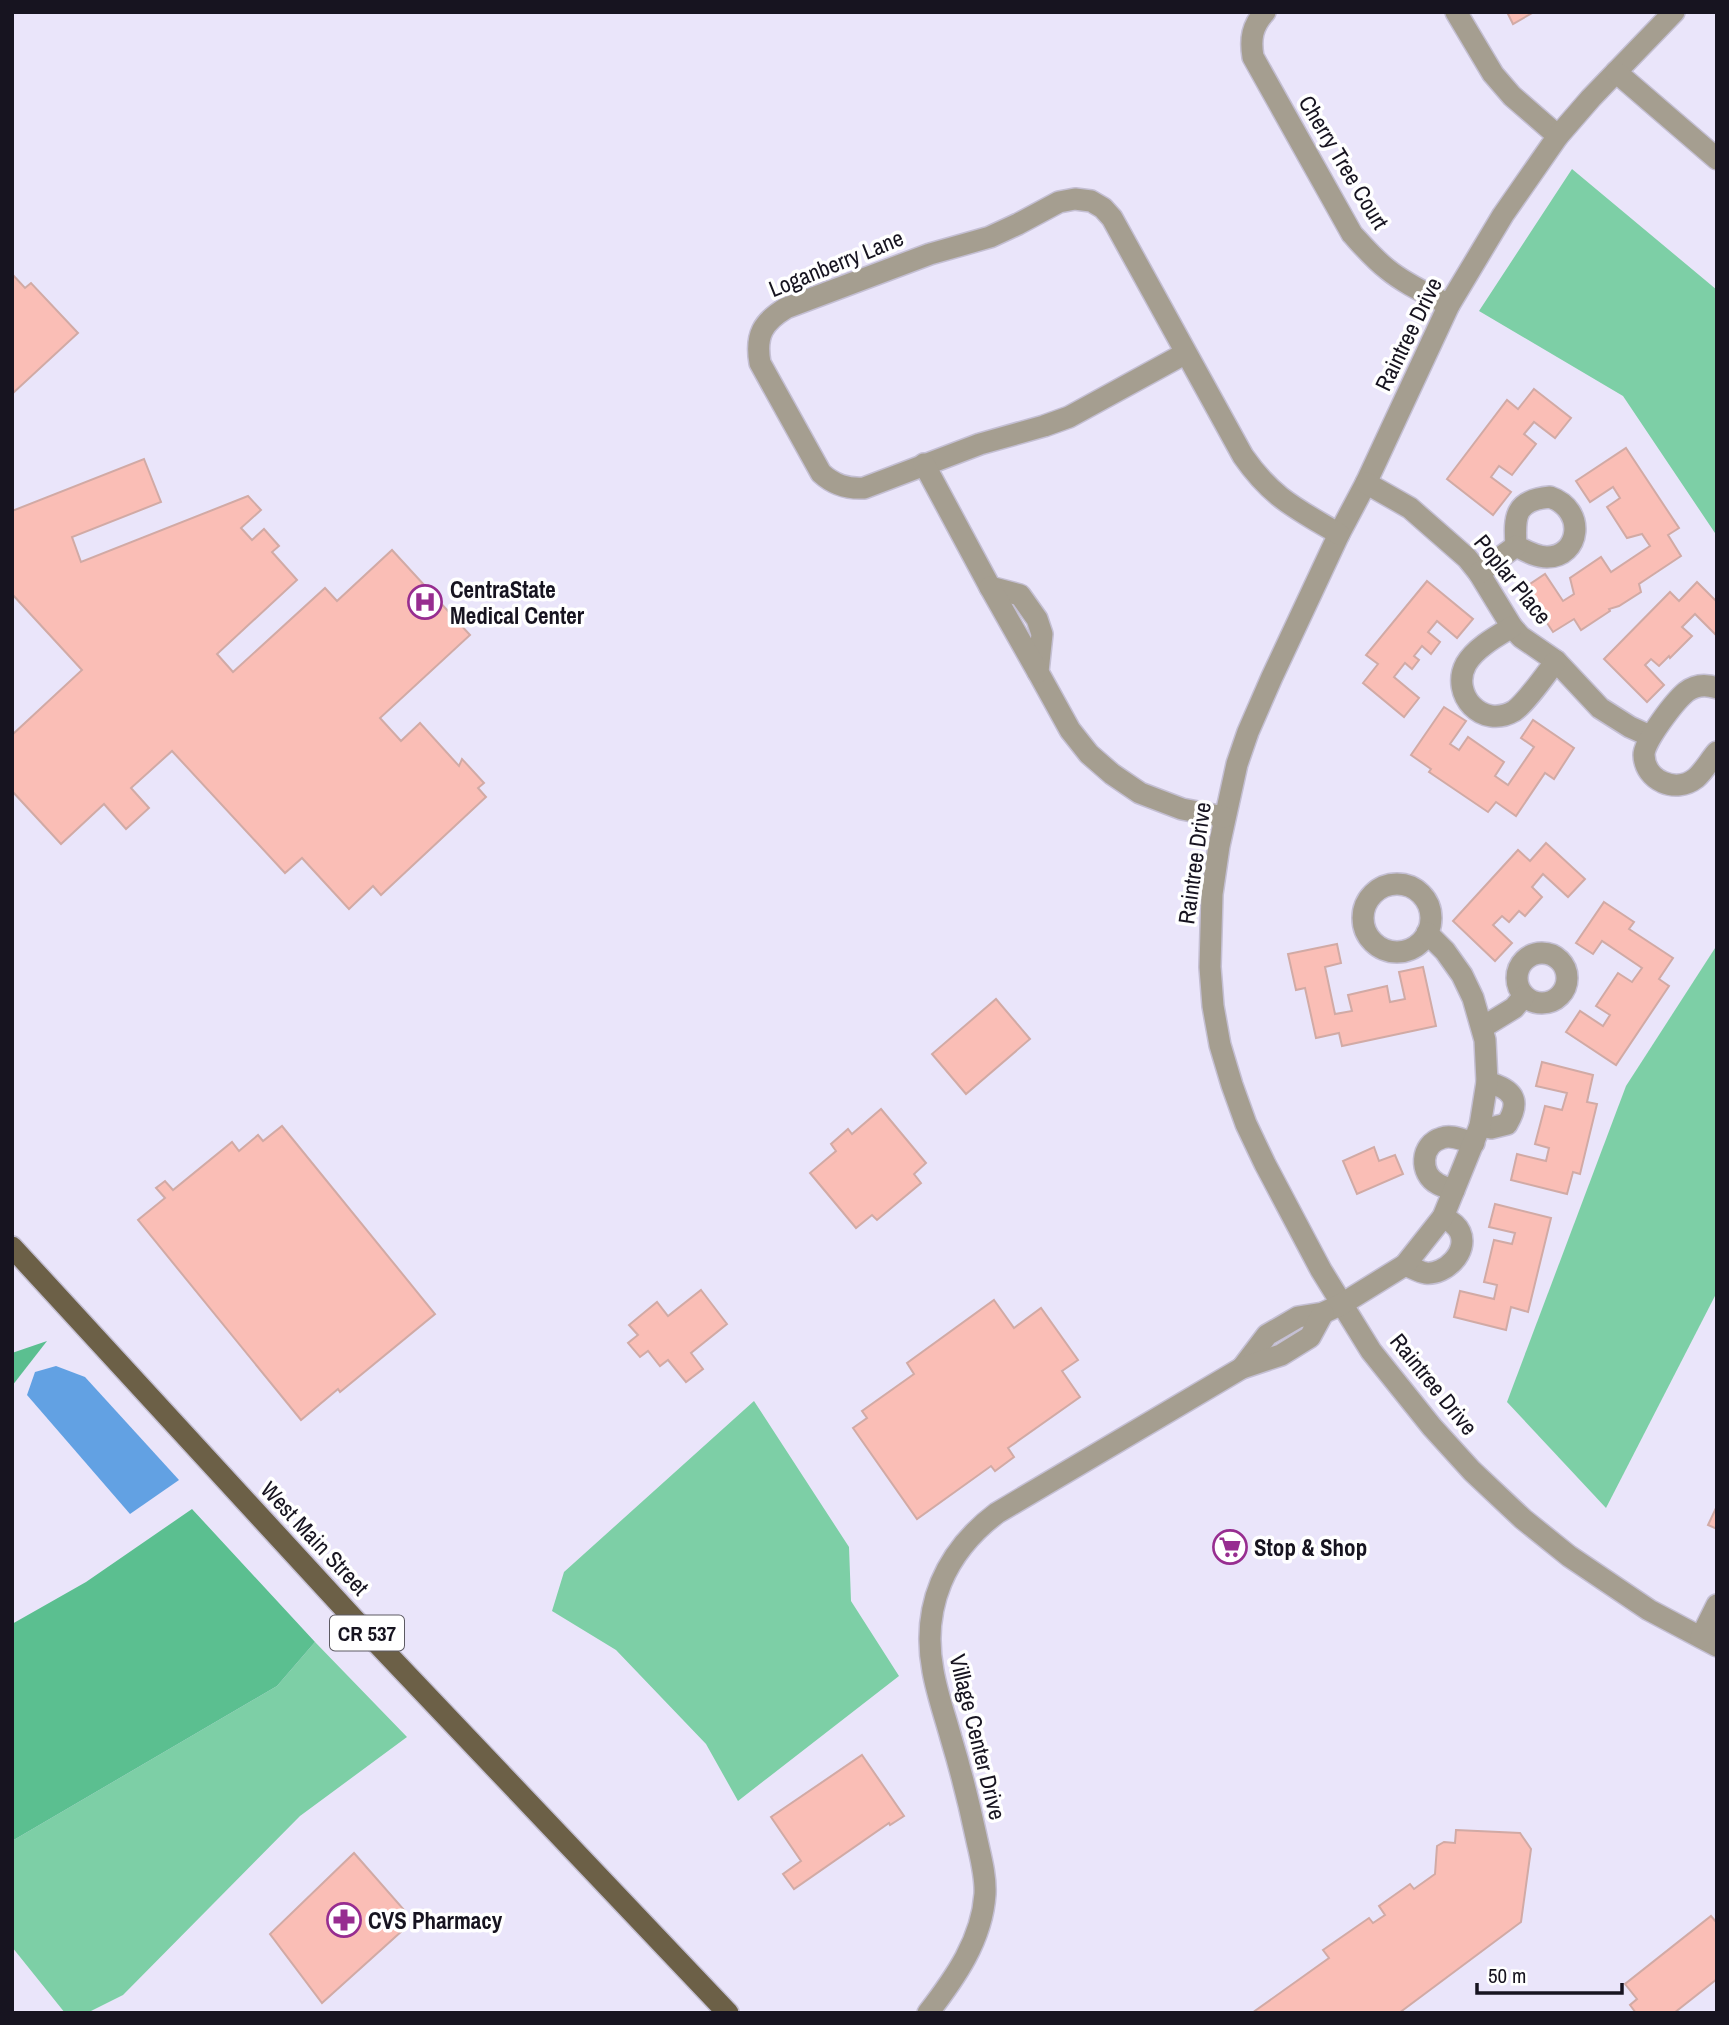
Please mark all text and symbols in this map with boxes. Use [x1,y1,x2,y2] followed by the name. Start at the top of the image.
[1292,89,1396,235] street label: Cherry Tree Court
[764,222,908,304] street label: Loganberry Lane
[1367,272,1449,396] street label: Raintree Drive
[1467,528,1559,630] street label: Poplar Place
[450,574,585,631] place label: CentraState Medical Center
[406,583,444,621] hospital icon: CentraState Medical Center
[1170,800,1218,926] street label: Raintree Drive
[1383,1327,1485,1441] street label: Raintree Drive
[254,1474,376,1602] street label: West Main Street
[1211,1528,1249,1566] supermarket icon: Stop & Shop
[1254,1532,1367,1563] place label: Stop & Shop
[330,1616,404,1650] road number: CR 537
[942,1651,1014,1823] street label: Village Center Drive
[325,1901,363,1939] pharmacy icon: CVS Pharmacy
[368,1905,503,1936] place label: CVS Pharmacy
[1477,1952,1622,1996] scale bar
[1488,1961,1526,1990] text: 50 m

